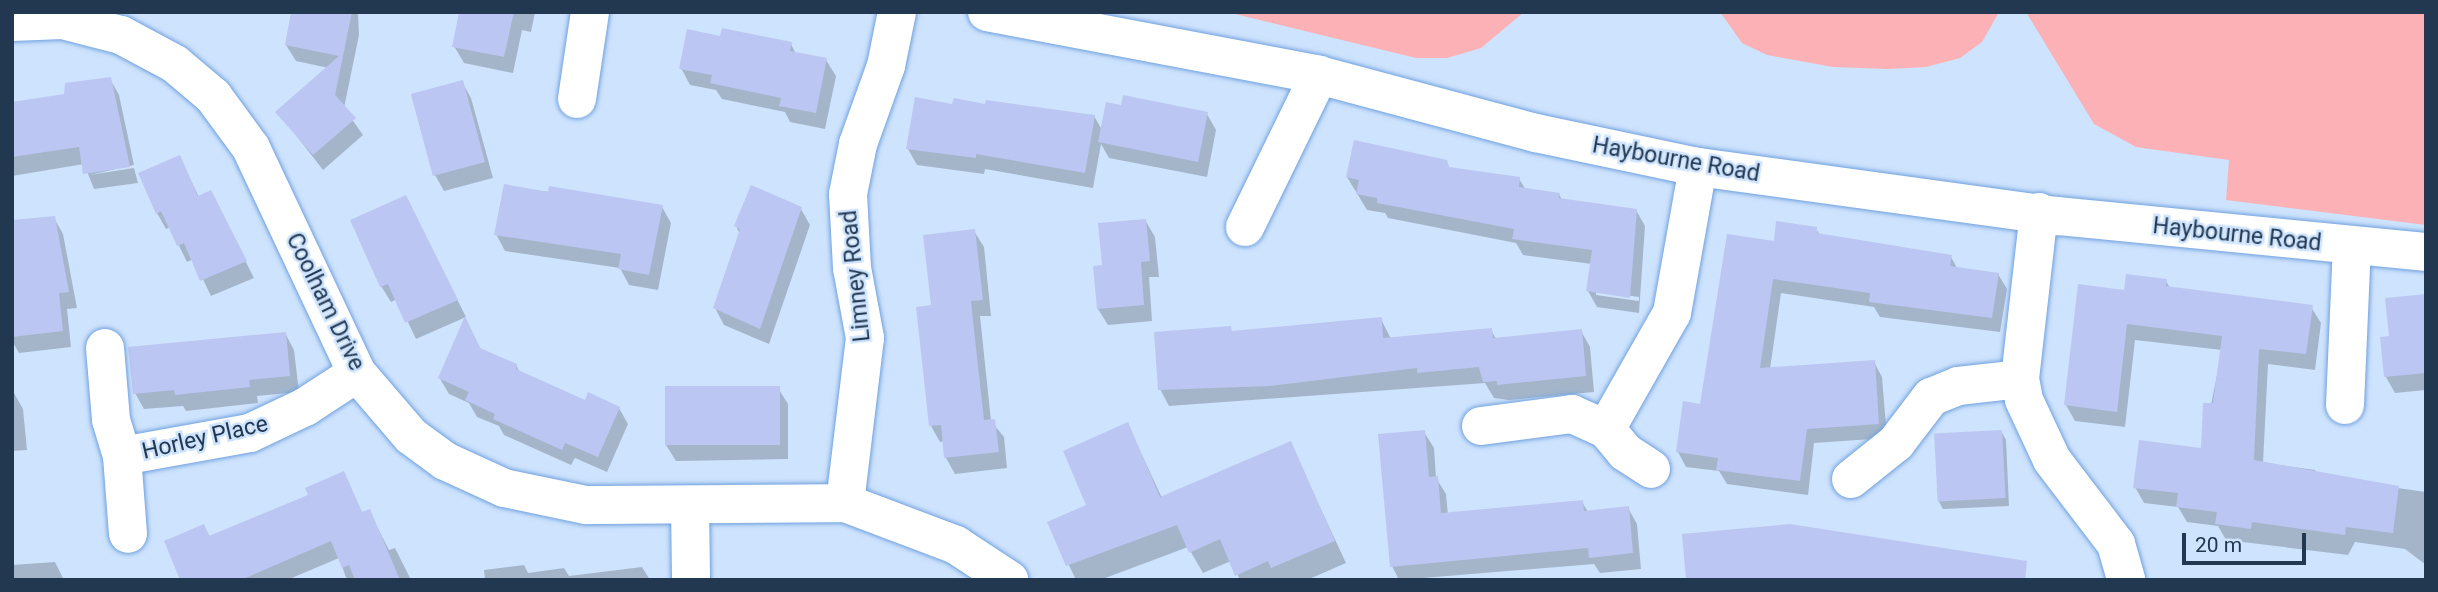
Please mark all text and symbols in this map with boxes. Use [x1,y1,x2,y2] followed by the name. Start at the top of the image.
[1590,132,1762,188] street label: Haybourne Road
[835,209,877,343] street label: Limney Road
[2151,212,2323,258] street label: Haybourne Road
[280,229,370,375] street label: Coolham Drive
[139,410,271,466] street label: Horley Place
[2186,518,2310,562] scale bar
[2195,533,2242,557] text: 20 m

